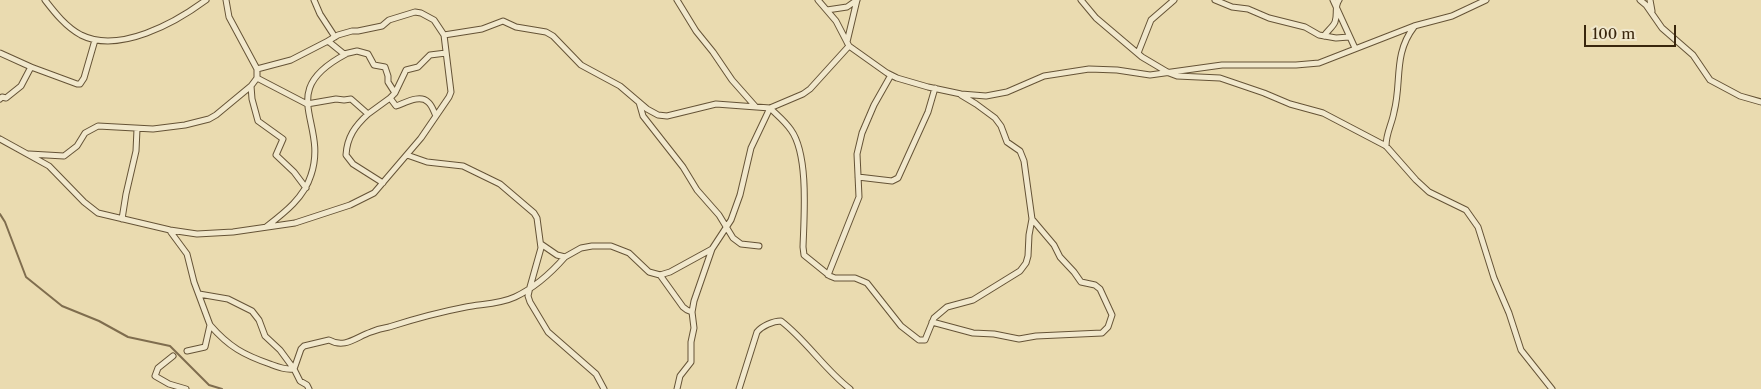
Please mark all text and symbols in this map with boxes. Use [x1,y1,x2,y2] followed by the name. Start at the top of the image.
[1586,15,1678,47] scale bar
[1592,24,1635,43] text: 100 m

